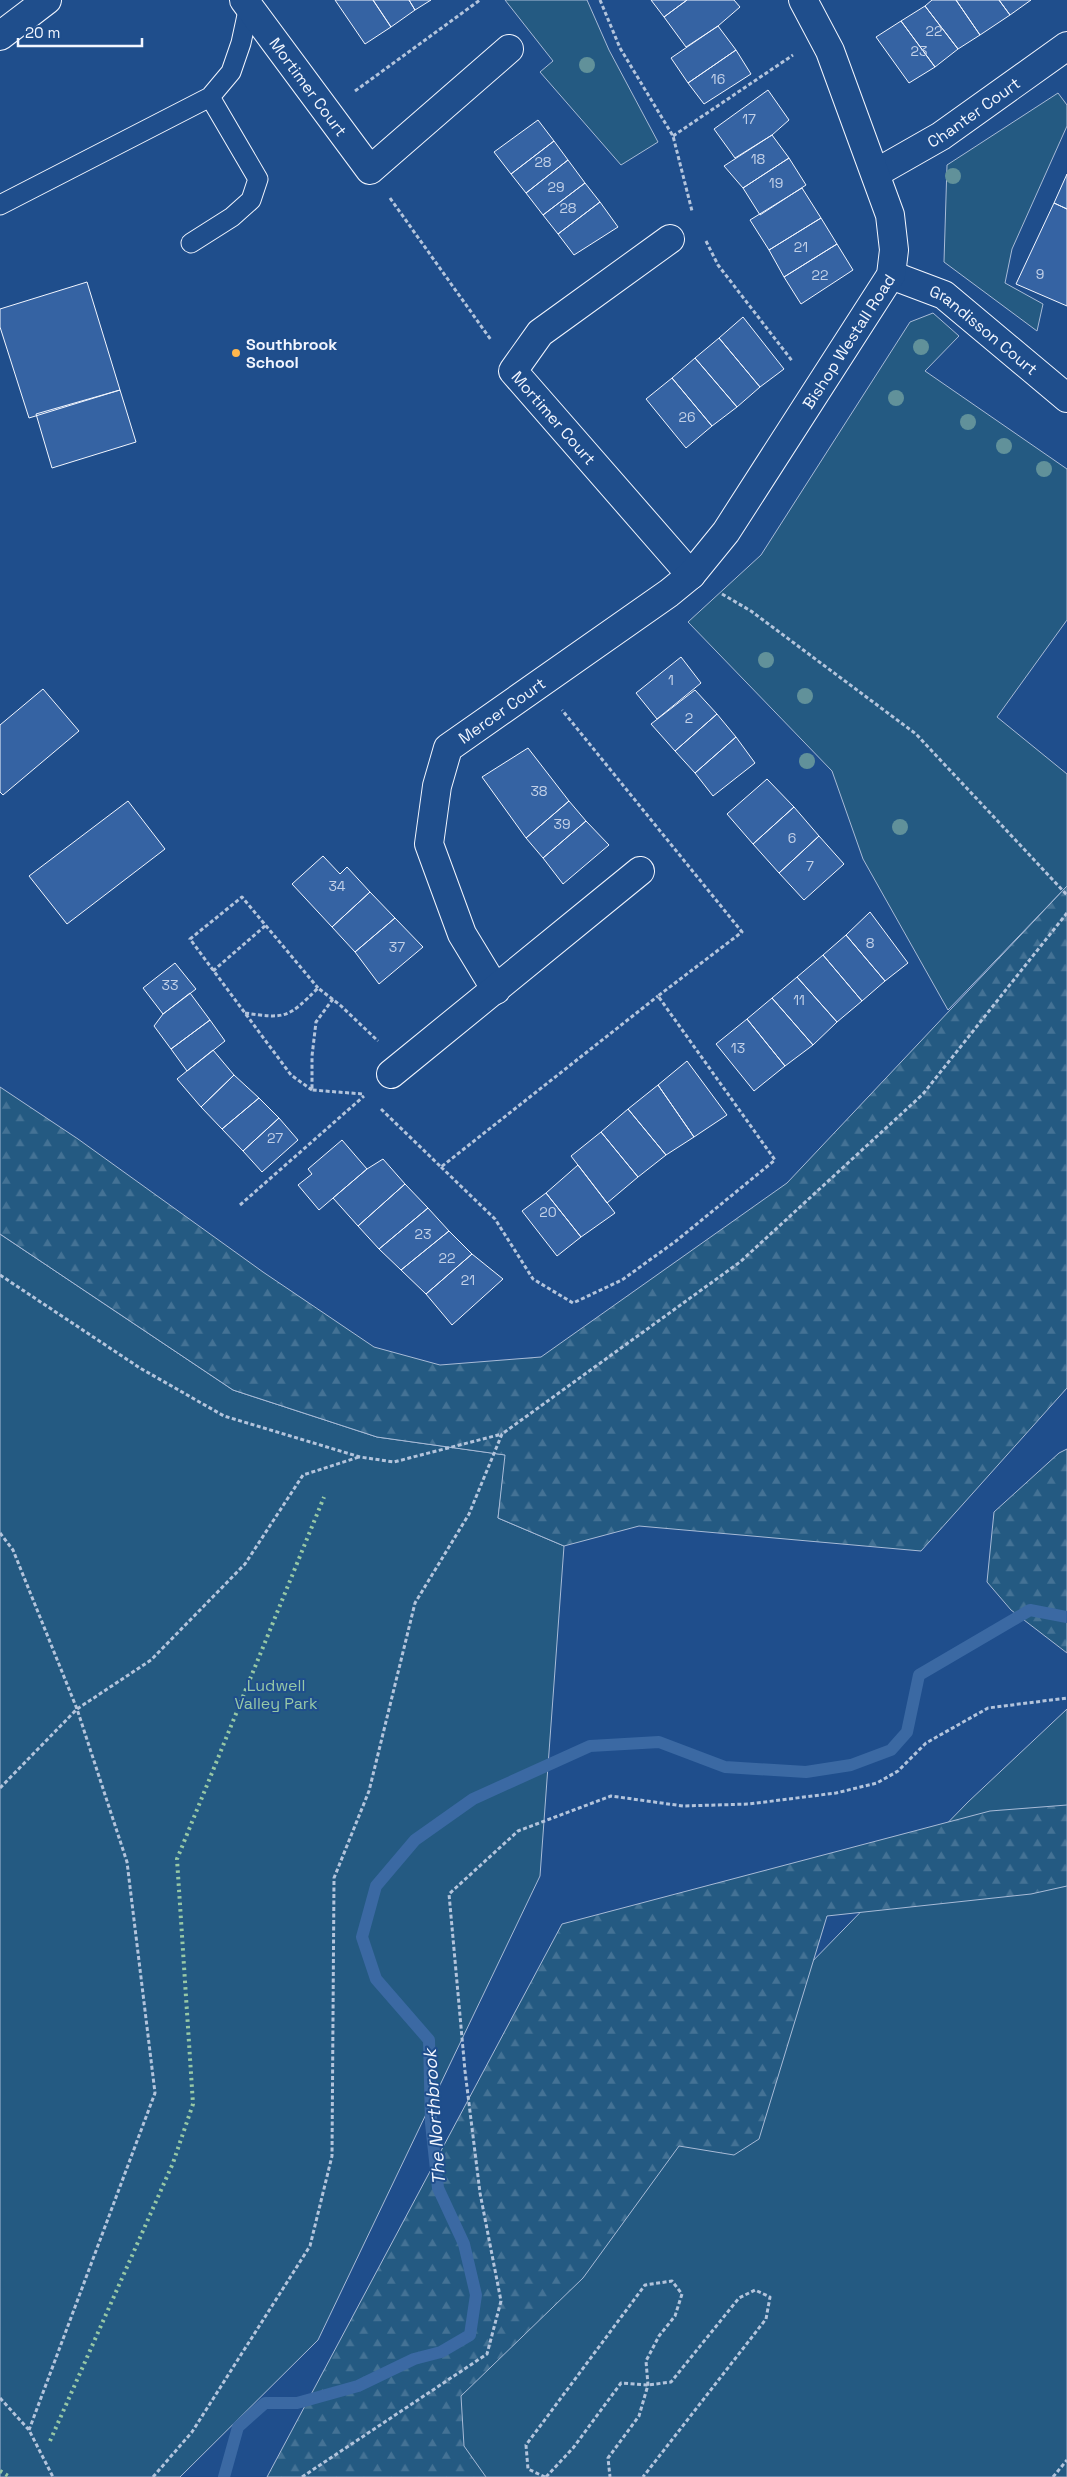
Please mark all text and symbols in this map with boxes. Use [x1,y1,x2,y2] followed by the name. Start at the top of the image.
[18,15,141,47] scale bar
[926,22,942,40] house number: 22
[25,23,60,42] text: 20 m
[265,33,352,140] street label: Mortimer Court
[911,42,927,60] house number: 23
[711,70,725,88] house number: 16
[923,72,1024,152] street label: Chanter Court
[742,110,756,128] house number: 17
[751,150,766,168] house number: 18
[534,153,552,171] house number: 28
[769,174,783,192] house number: 19
[548,178,564,196] house number: 29
[559,199,577,217] house number: 28
[794,238,808,256] house number: 21
[1036,265,1044,283] house number: 9
[812,266,828,284] house number: 22
[797,270,900,413] street label: Bishop Westall Road
[927,280,1042,380] street label: Grandisson Court
[246,334,337,373] place label: Southbrook School
[230,347,242,359] marker: Southbrook School
[507,366,600,469] street label: Mortimer Court
[678,408,696,426] house number: 26
[668,671,674,689] house number: 1
[454,673,549,748] street label: Mercer Court
[685,709,693,727] house number: 2
[530,782,548,800] house number: 38
[553,815,571,833] house number: 39
[788,829,796,847] house number: 6
[806,857,814,875] house number: 7
[328,877,346,895] house number: 34
[866,934,875,952] house number: 8
[389,938,405,956] house number: 37
[162,976,178,994] house number: 33
[793,991,805,1009] house number: 11
[731,1039,745,1057] house number: 13
[267,1129,283,1147] house number: 27
[539,1203,557,1221] house number: 20
[415,1225,431,1243] house number: 23
[439,1249,455,1267] house number: 22
[461,1271,475,1289] house number: 21
[234,1675,318,1714] park label: Ludwell Valley Park
[418,2046,450,2186] water label: The Northbrook

